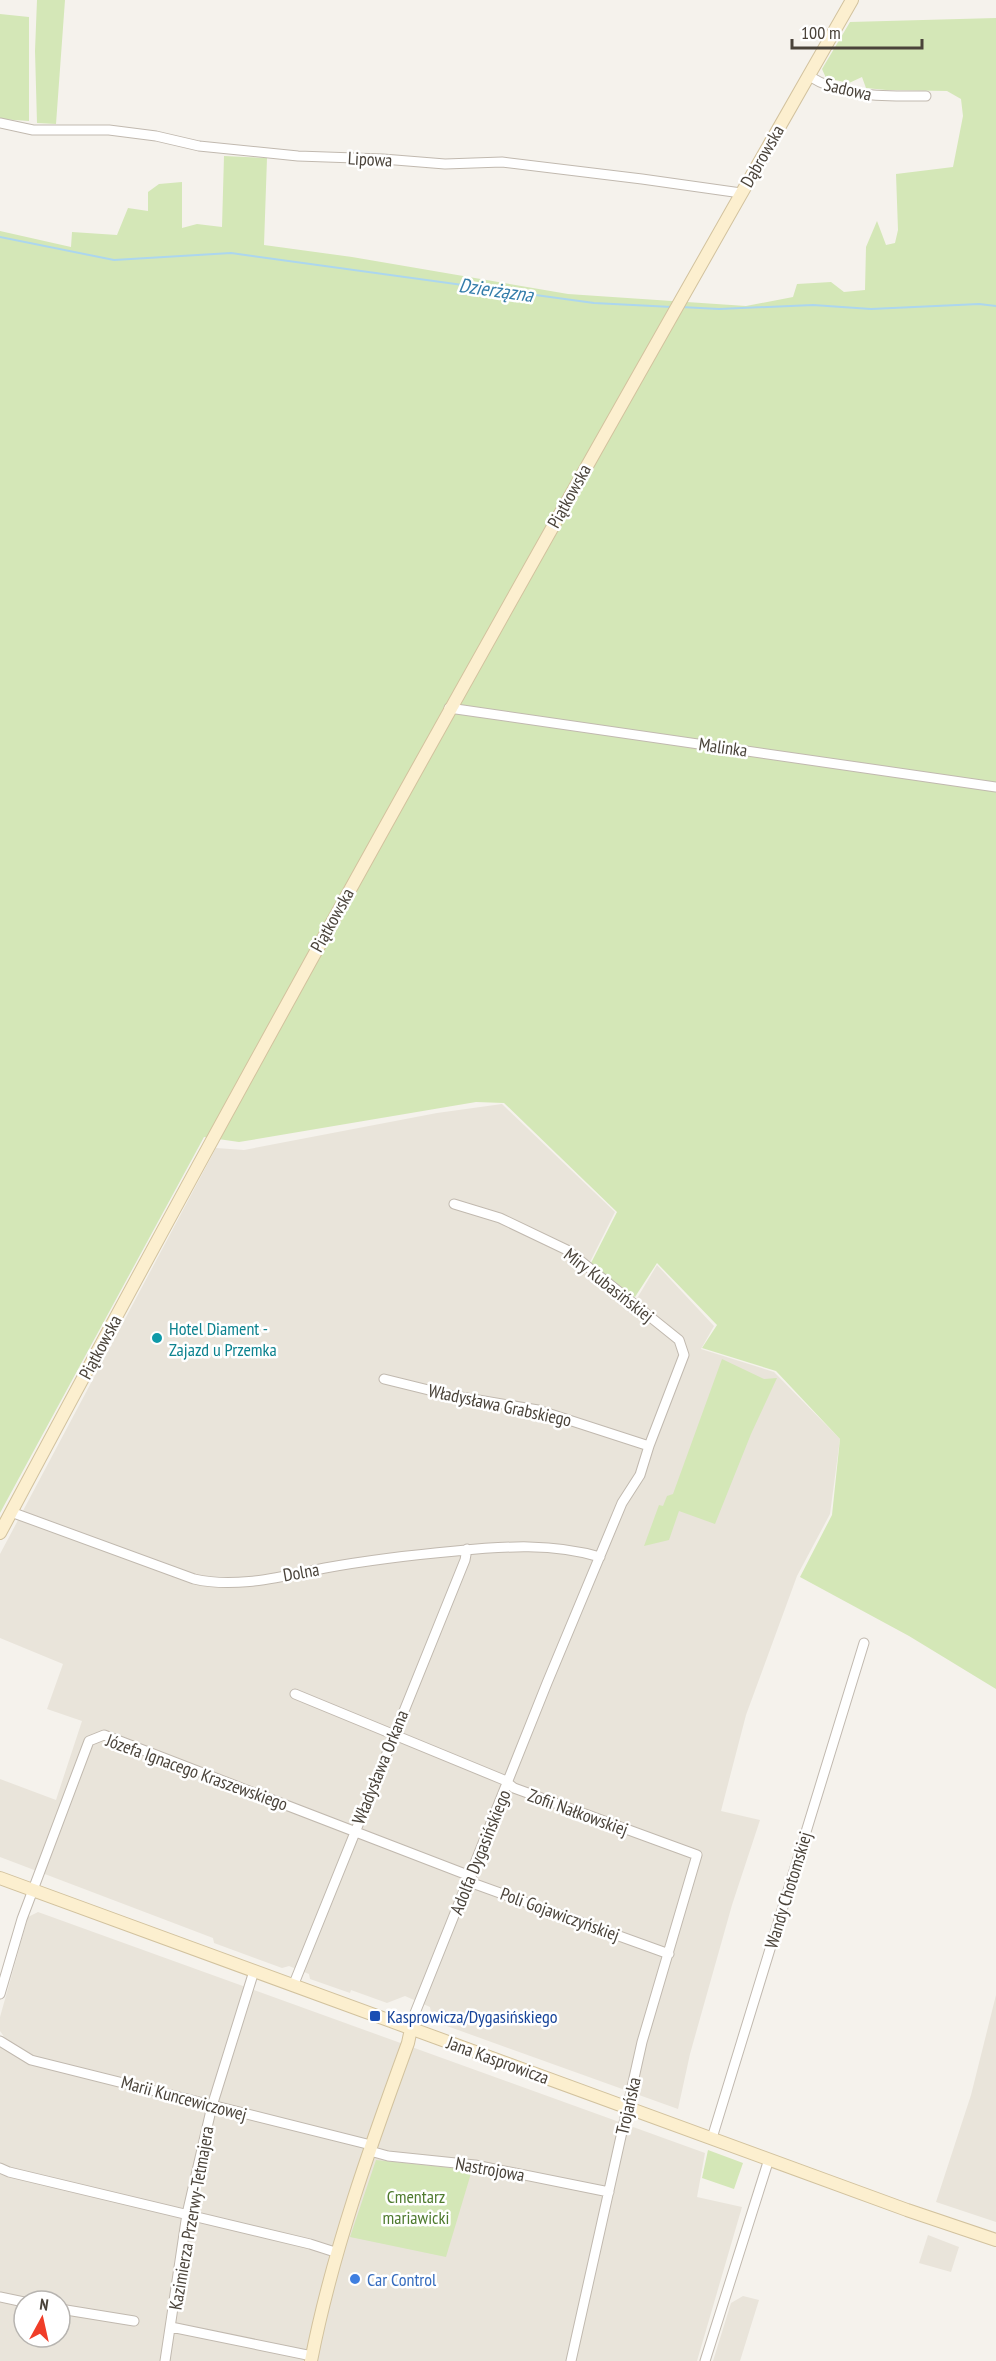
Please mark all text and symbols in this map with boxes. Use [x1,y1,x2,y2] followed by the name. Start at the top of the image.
[792,12,922,50] scale bar
[801,21,841,44] text: 100 m
[822,72,874,106] street label: Sadowa
[735,121,789,191] street label: Dąbrowska
[347,146,393,172] street label: Lipowa
[457,272,536,308] water label: Dzierżązna
[542,460,596,532] street label: Piątkowska
[697,732,749,762] street label: Malinka
[305,884,359,956] street label: Piątkowska
[559,1243,659,1327] street label: Miry Kubasińskiej
[74,1311,126,1383] street label: Piątkowska
[169,1317,277,1361] place label: Hotel Diament - Zajazd u Przemka
[150,1331,164,1345] marker: Hotel Diament - Zajazd u Przemka
[426,1379,574,1431] street label: Władysława Grabskiego
[281,1558,321,1586] street label: Dolna
[347,1706,413,1828] street label: Władysława Orkana
[102,1728,291,1816] street label: Józefa Ignacego Kraszewskiego
[525,1783,631,1841] street label: Zofii Nałkowskiej
[444,1786,516,1918] street label: Adolfa Dygasińskiego
[759,1829,817,1951] street label: Wandy Chotomskiej
[497,1882,623,1946] street label: Poli Gojawiczyńskiej
[387,2005,558,2028] place label: Kasprowicza/Dygasińskiego
[368,2009,382,2023] marker: Kasprowicza/Dygasińskiego
[443,2031,552,2089] street label: Jana Kasprowicza
[119,2070,249,2126] street label: Marii Kuncewiczowej
[610,2075,646,2137] street label: Trojańska
[164,2124,218,2312] street label: Kazimierza Przerwy-Tetmajera
[454,2152,526,2186] street label: Nastrojowa
[383,2185,449,2229] park label: Cmentarz mariawicki
[367,2268,437,2291] place label: Car Control
[348,2272,362,2286] marker: Car Control
[12,2289,72,2349] north arrow
[38,2294,50,2315] text: N

